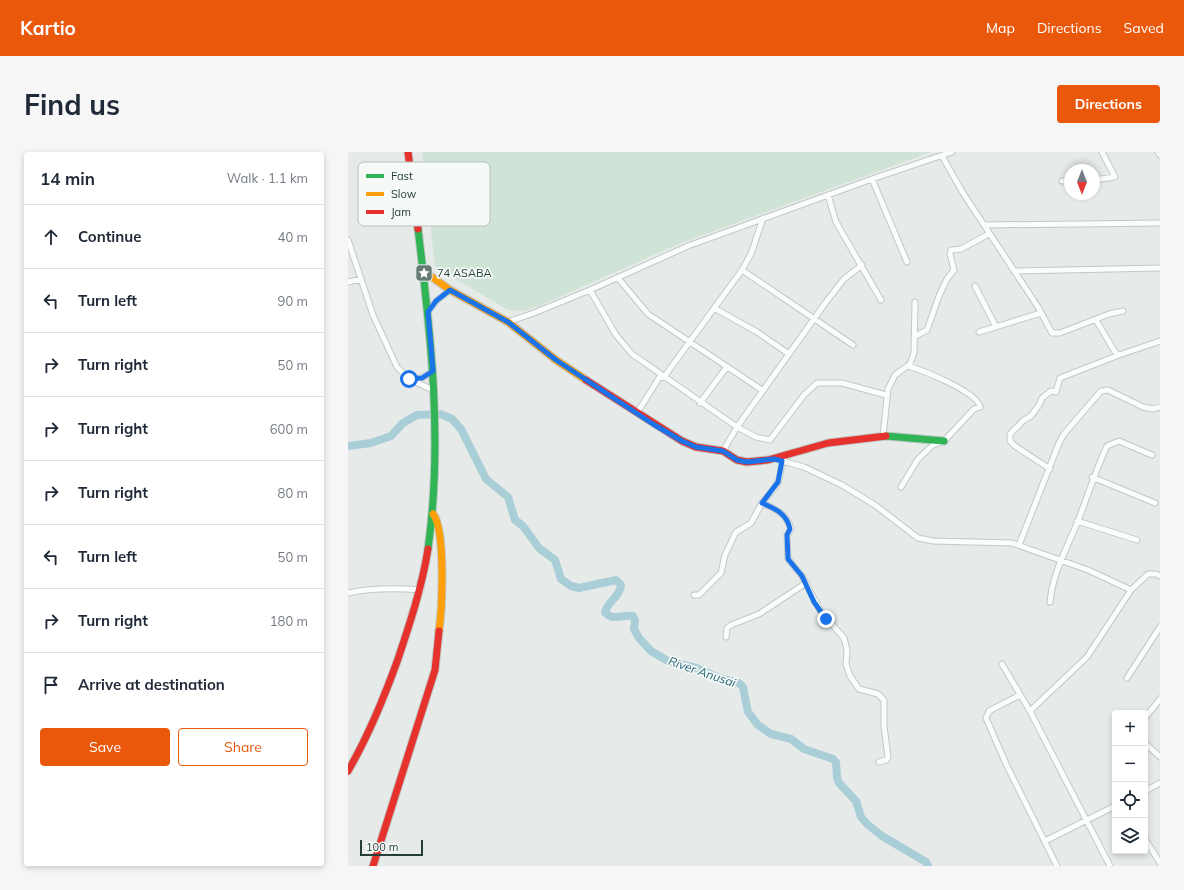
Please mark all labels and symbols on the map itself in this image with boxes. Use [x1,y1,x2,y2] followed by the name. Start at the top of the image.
[358,162,490,226] legend
[1064,164,1100,200] north arrow
[391,169,413,183] text: Fast
[391,187,417,201] text: Slow
[391,205,411,219] text: Jam
[414,263,434,283] place icon: 74 ASABA
[437,266,491,280] place label: 74 ASABA
[400,370,418,388] route start
[817,610,835,628] route end
[667,653,738,690] water label: River Anusai
[360,838,423,857] scale bar

